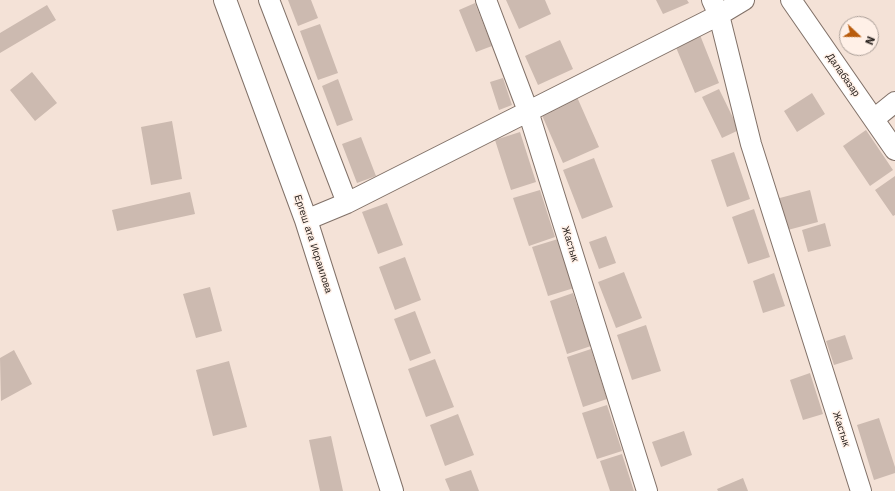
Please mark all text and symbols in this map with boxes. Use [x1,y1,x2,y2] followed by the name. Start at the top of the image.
[839,16,879,56] north arrow
[862,34,877,47] text: N
[824,51,862,99] street label: Далабазар
[291,193,335,295] street label: Ергеш ата Исраилова
[559,225,581,263] street label: Жастык
[830,410,852,448] street label: Жастык

